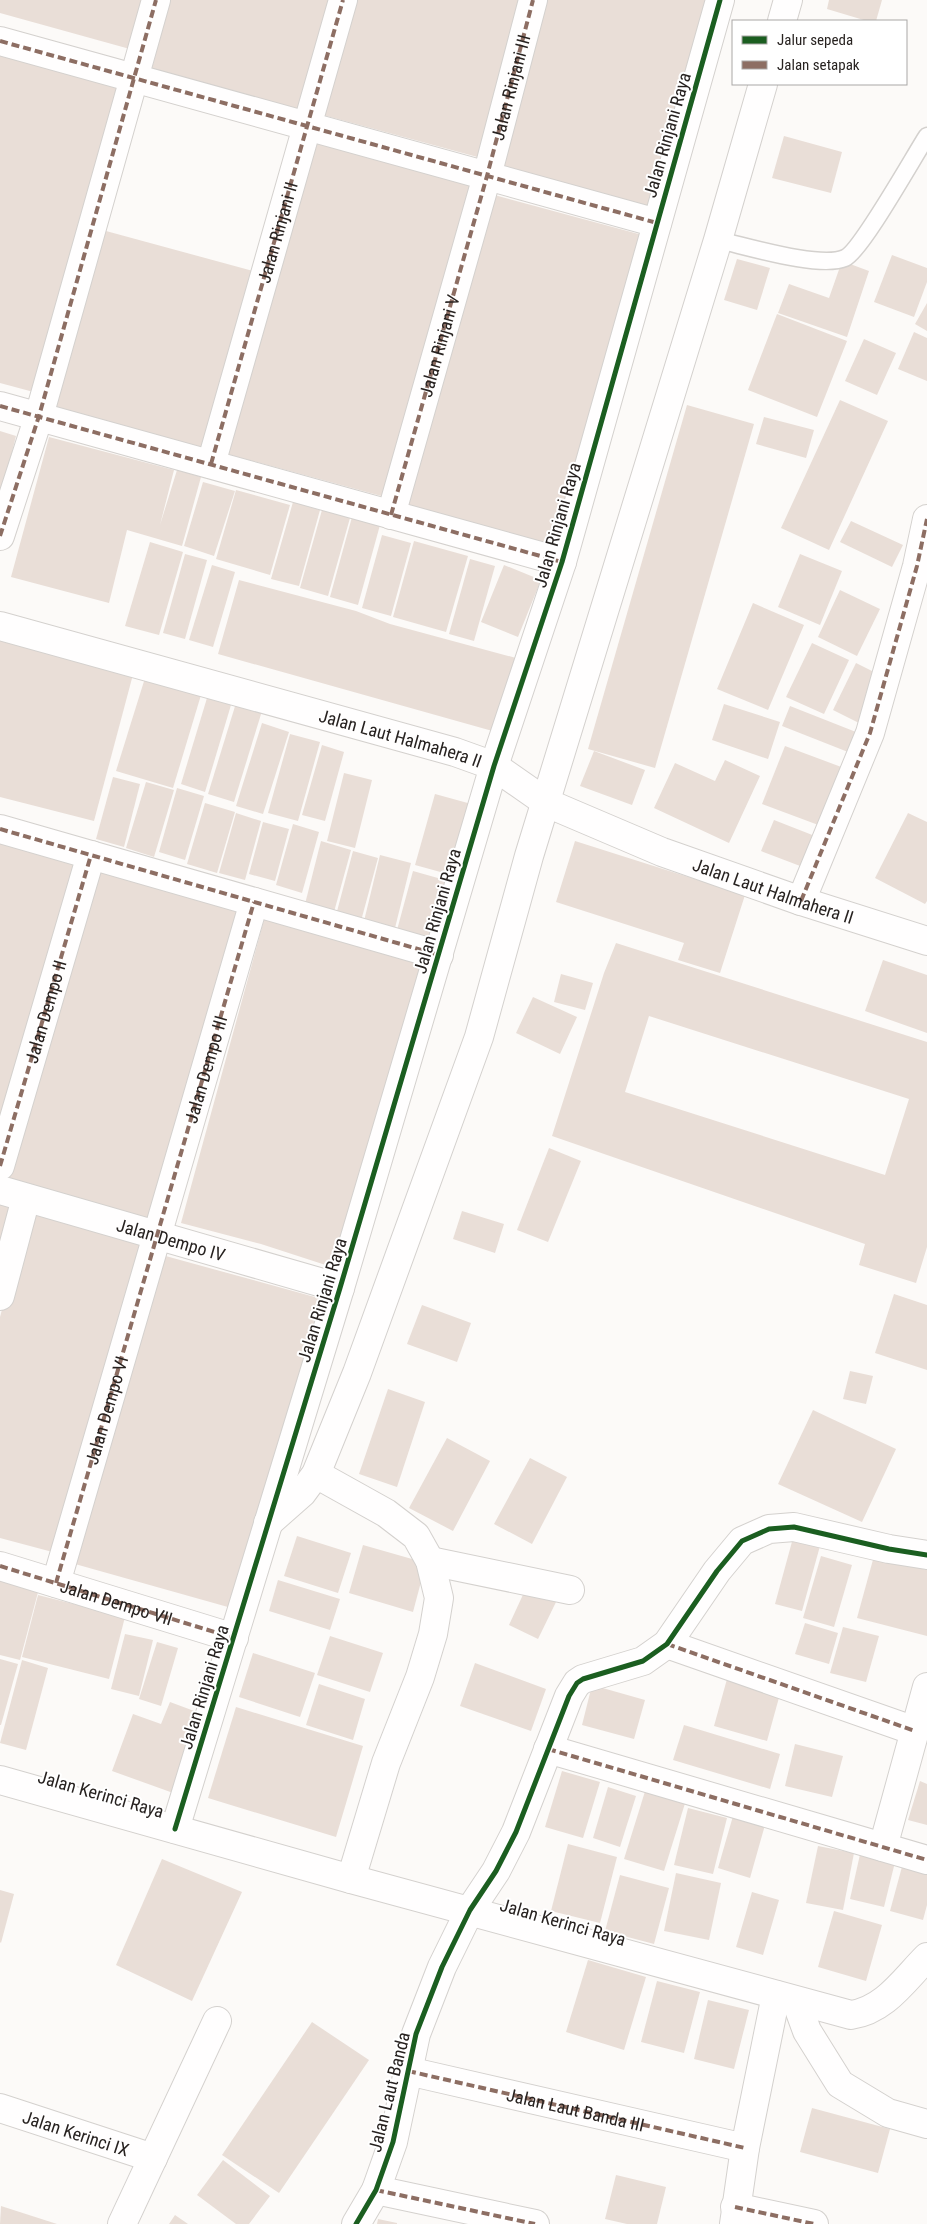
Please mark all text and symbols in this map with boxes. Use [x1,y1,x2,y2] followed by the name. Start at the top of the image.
[732,20,907,85] legend
[777,31,853,49] text: Jalur sepeda
[486,32,534,142] street label: Jalan Rinjani III
[777,56,860,74] text: Jalan setapak
[639,70,695,200] street label: Jalan Rinjani Raya
[253,179,301,285] street label: Jalan Rinjani II
[415,292,463,399] street label: Jalan Rinjani V
[529,460,585,590] street label: Jalan Rinjani Raya
[317,704,485,771] street label: Jalan Laut Halmahera II
[409,846,465,976] street label: Jalan Rinjani Raya
[690,853,856,928] street label: Jalan Laut Halmahera II
[20,958,70,1065] street label: Jalan Dempo II
[180,1013,231,1125] street label: Jalan Dempo III
[114,1214,228,1265] street label: Jalan Dempo IV
[293,1235,351,1365] street label: Jalan Rinjani Raya
[81,1353,132,1467] street label: Jalan Dempo VI
[58,1575,175,1629] street label: Jalan Dempo VII
[175,1622,233,1752] street label: Jalan Rinjani Raya
[36,1766,166,1822] street label: Jalan Kerinci Raya
[498,1894,628,1950] street label: Jalan Kerinci Raya
[364,2030,414,2154] street label: Jalan Laut Banda
[505,2083,647,2135] street label: Jalan Laut Banda III
[20,2106,132,2160] street label: Jalan Kerinci IX

